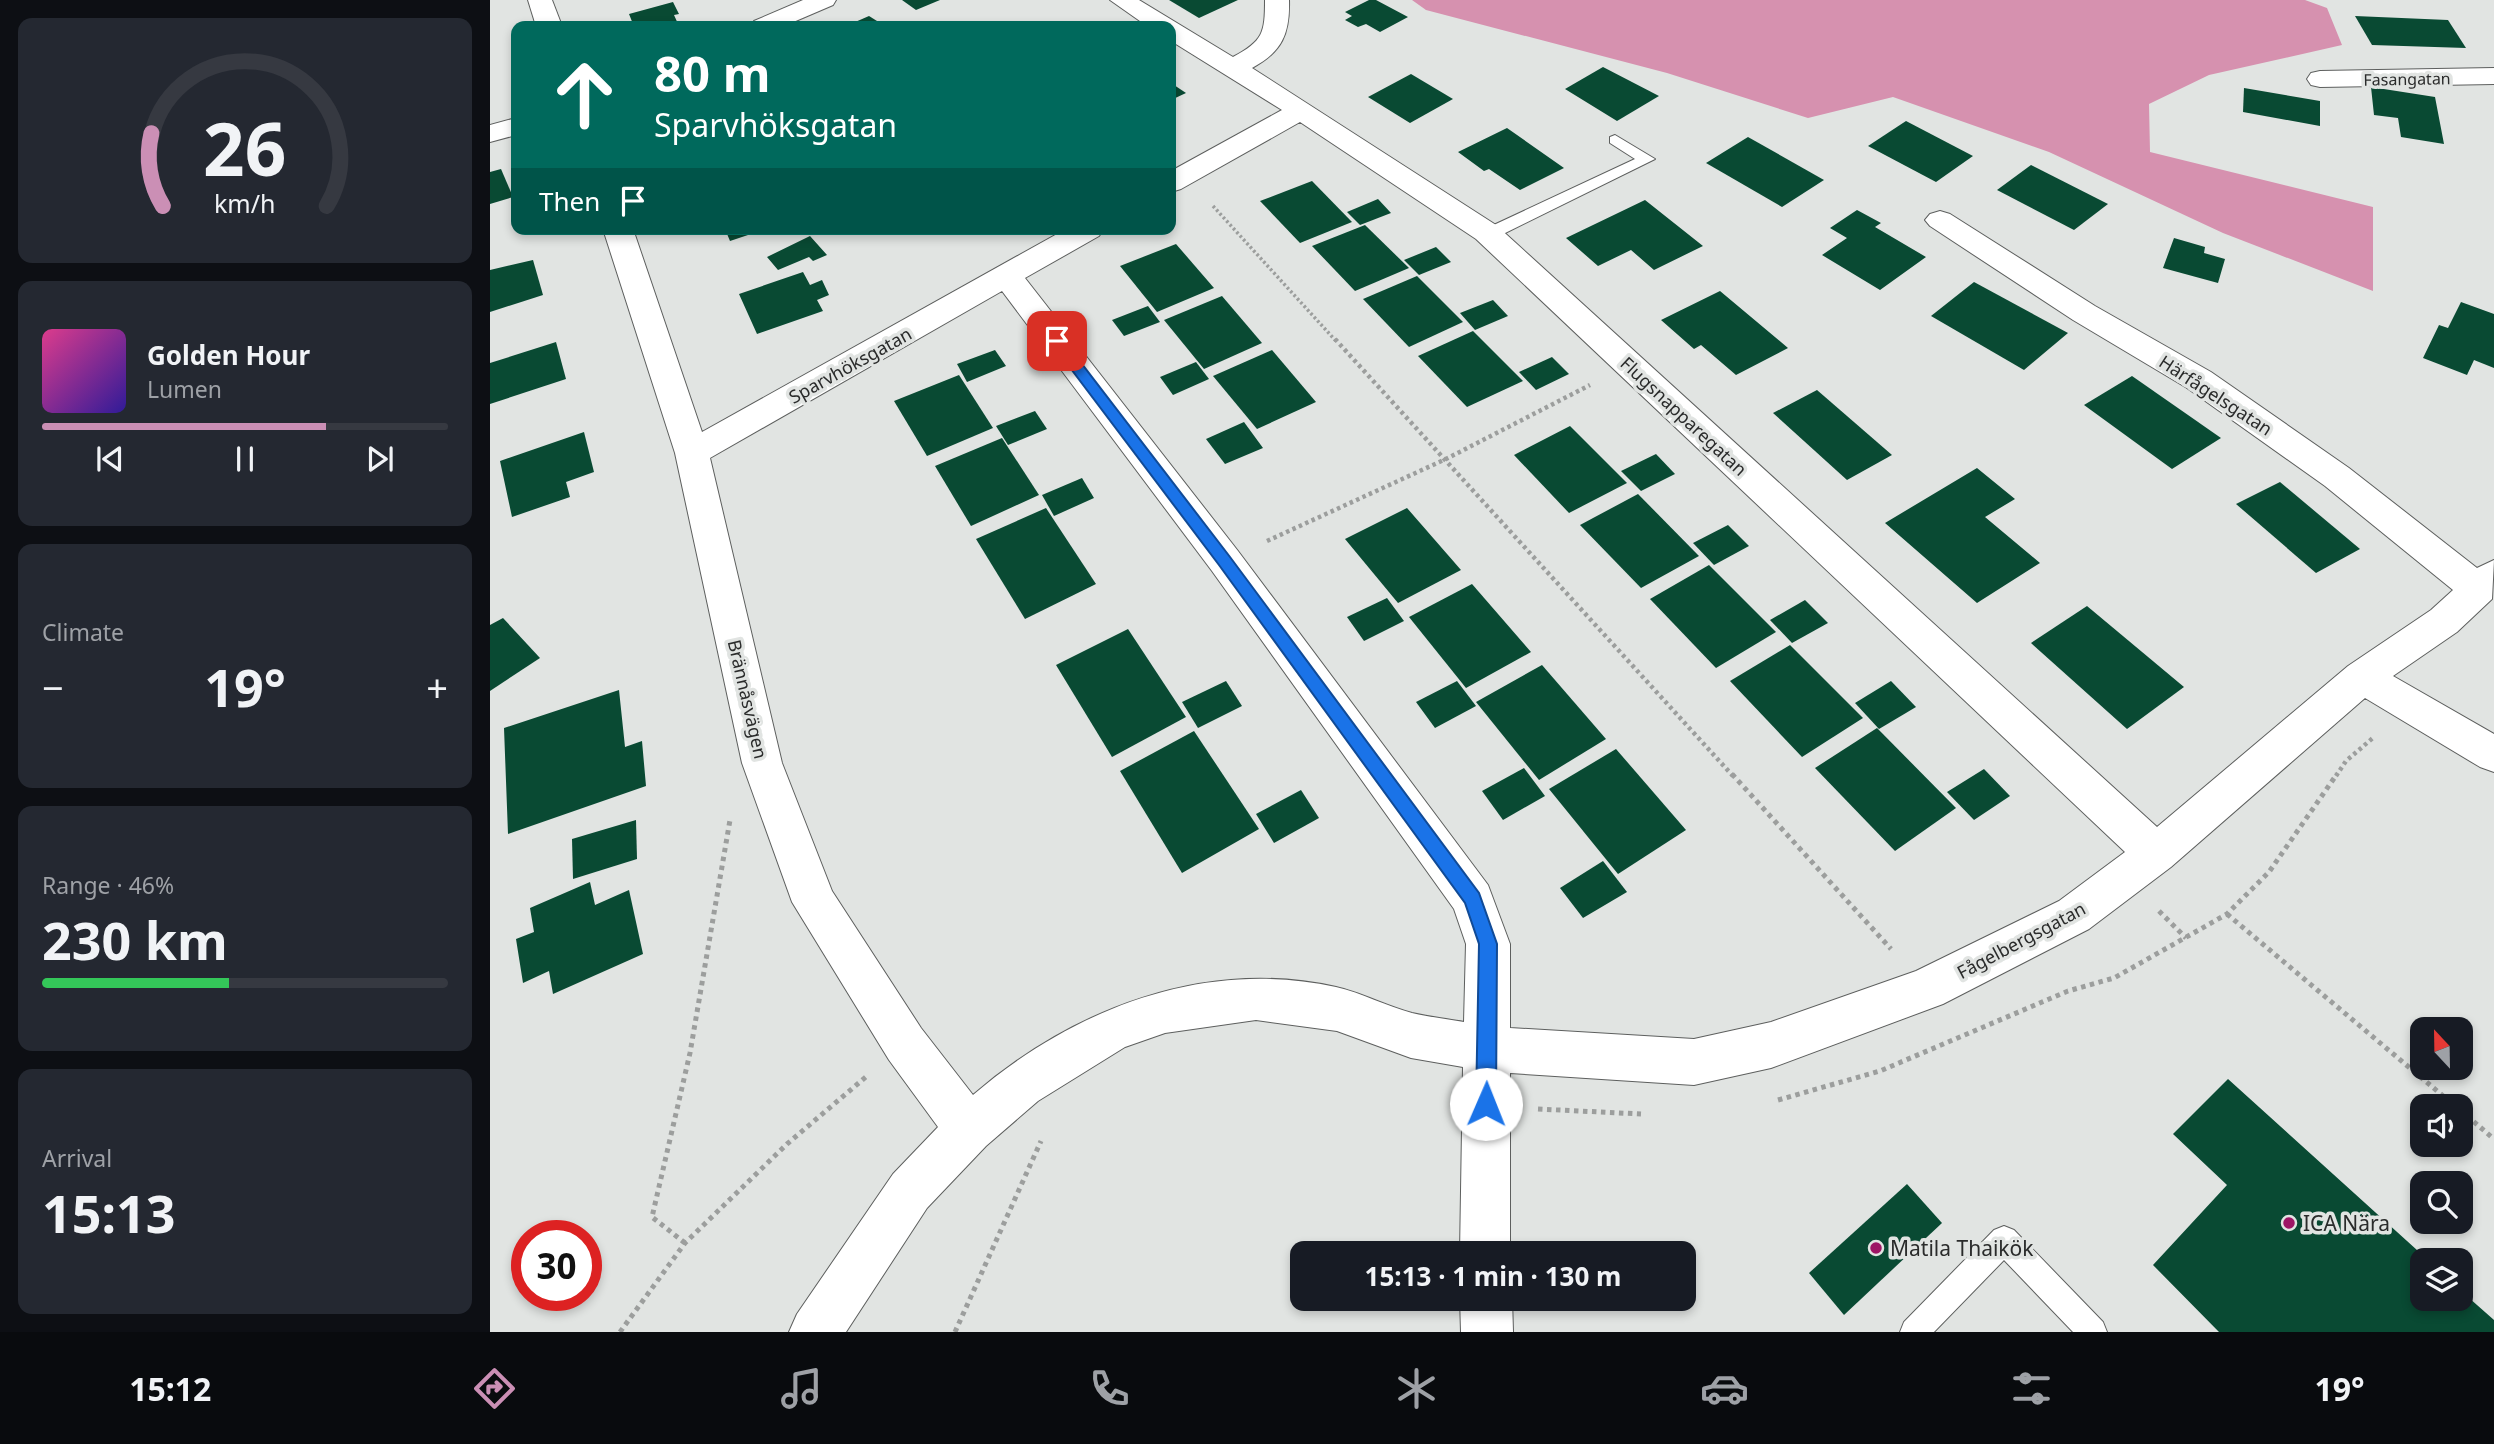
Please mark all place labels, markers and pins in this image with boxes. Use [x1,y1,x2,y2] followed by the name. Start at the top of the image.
[1027,311,1087,371] pin
[2303,1209,2390,1237] place label: ICA Nära
[2281,1215,2297,1231] marker: ICA Nära
[1890,1234,2034,1262] place label: Matila Thaikök
[1868,1240,1884,1256] marker: Matila Thaikök

